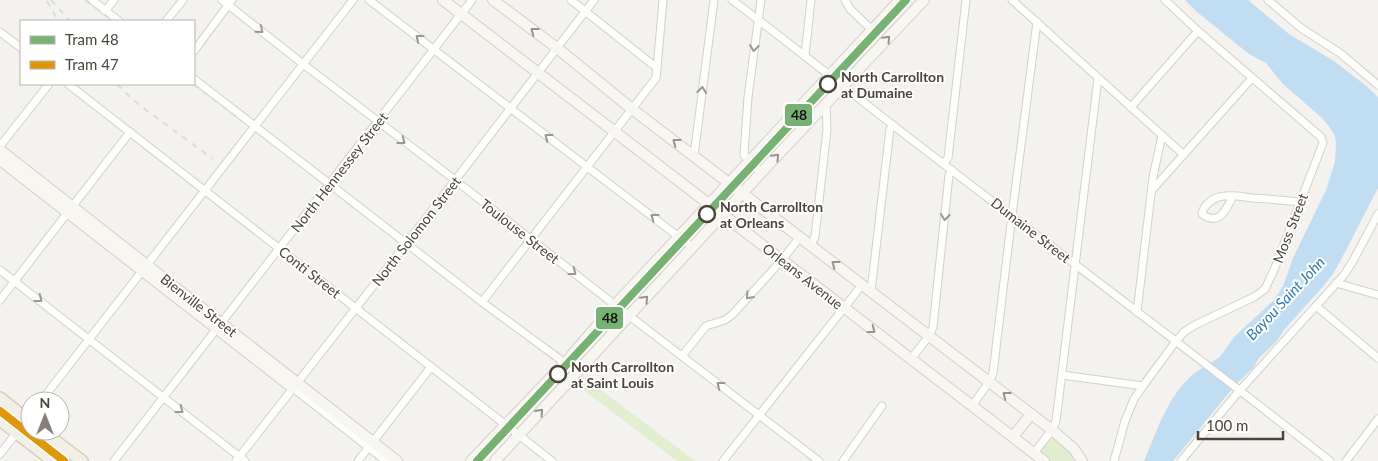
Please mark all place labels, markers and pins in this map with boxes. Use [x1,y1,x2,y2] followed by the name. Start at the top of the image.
[841,68,944,101] place label: North Carrollton at Dumaine
[819,75,837,93] marker: North Carrollton at Dumaine
[720,198,823,231] place label: North Carrollton at Orleans
[698,205,716,223] marker: North Carrollton at Orleans
[571,358,674,391] place label: North Carrollton at Saint Louis
[549,365,567,383] marker: North Carrollton at Saint Louis

